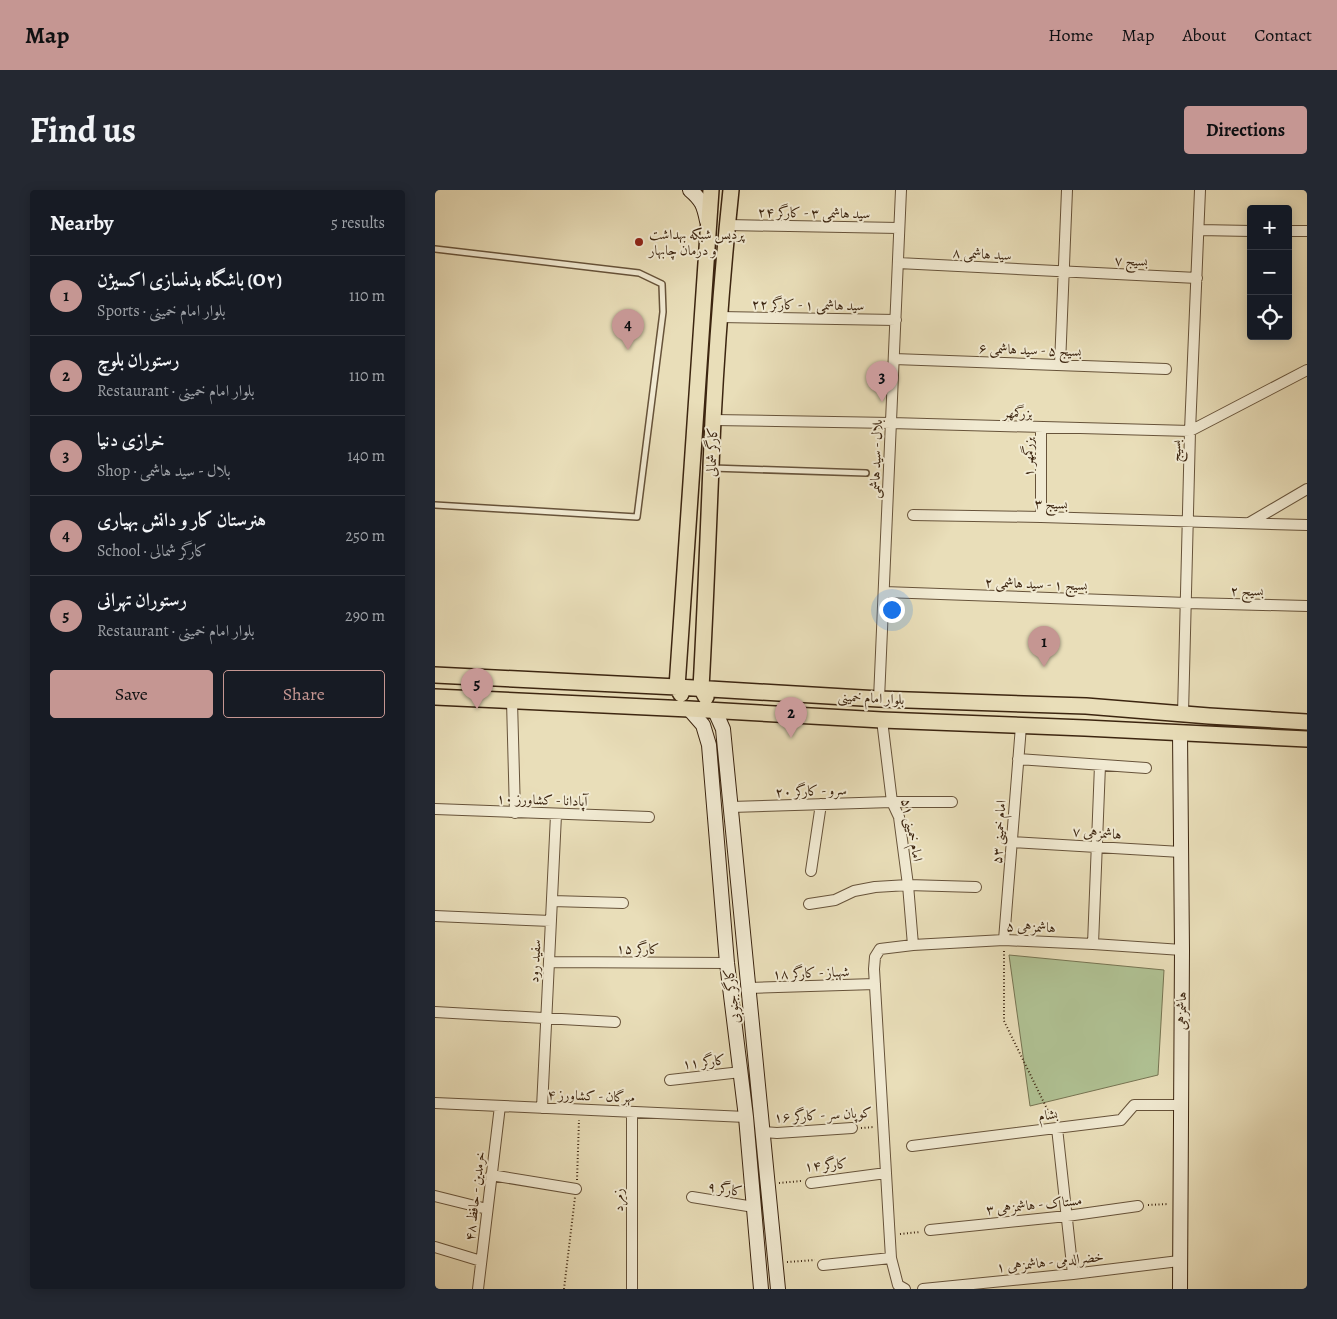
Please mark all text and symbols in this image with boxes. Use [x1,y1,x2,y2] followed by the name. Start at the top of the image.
[25,19,69,51] text: Map
[1048,23,1093,47] text: Home
[1121,23,1154,47] text: Map
[1182,23,1226,47] text: About
[1254,23,1312,47] text: Contact
[30,106,136,154] text: Find us
[1184,106,1307,154] button: Directions
[757,203,871,223] street label: سید هاشمی ۳ - کارگر ۲۴
[1247,205,1292,340] map controls
[1247,205,1292,250] button: +
[50,209,113,237] text: Nearby
[331,212,385,234] text: 5 results
[647,225,745,260] place label: پردیس شبکه بهداشت و درمان چابهار
[633,236,645,248] marker: پردیس شبکه بهداشت و درمان چابهار
[952,243,1012,265] street label: سید هاشمی ۸
[1247,250,1292,295] button: −
[1114,251,1148,274] street label: بسیج ۷
[97,267,282,293] text: باشگاه بدنسازی اکسیژن (O۲)
[63,285,69,307] text: 1
[349,285,385,307] text: 110 m
[751,295,865,315] street label: سید هاشمی ۱ - کارگر ۲۲
[1247,295,1292,340] button: locate
[97,300,225,322] text: Sports · بلوار امام خمینی
[612,309,644,350] pin: 4
[978,339,1082,364] street label: بسیج ۵ - سید هاشمی ۶
[97,347,180,373] text: رستوران بلوچ
[866,361,898,402] pin: 3
[62,365,70,387] text: 2
[349,365,385,387] text: 110 m
[97,380,255,402] text: Restaurant · بلوار امام خمینی
[1001,403,1033,423] street label: بزرگمهر
[865,419,887,499] street label: بلال - سید هاشمی
[97,427,165,453] text: خرازی دنیا
[702,427,722,477] street label: کارگر شمالی
[1019,436,1038,477] street label: بزرگمهر ۱
[1166,440,1189,462] street label: بسیج
[63,445,69,467] text: 3
[347,445,385,467] text: 140 m
[97,460,230,482] text: Shop · بلال - سید هاشمی
[1034,494,1068,517] street label: بسیج ۳
[97,507,266,533] text: هنرستان کار و دانش بهیاری
[62,525,70,547] text: 4
[346,525,385,547] text: 250 m
[97,540,207,562] text: School · کارگر شمالی
[984,573,1088,598] street label: بسیج ۱ - سید هاشمی ۲
[1230,581,1264,604] street label: بسیج ۲
[97,587,187,613] text: رستوران تهرانی
[879,597,905,623] your location
[63,605,69,627] text: 5
[345,605,385,627] text: 290 m
[97,620,255,642] text: Restaurant · بلوار امام خمینی
[1028,626,1060,667] pin: 1
[461,668,493,709] pin: 5
[50,670,213,718] button: Save
[223,670,385,718] button: Share
[837,687,905,712] street label: بلوار امام خمینی
[775,697,807,738] pin: 2
[775,780,847,802] street label: سرو - کارگر ۲۰
[496,789,590,812] street label: آپادانا - کشاورز ۱۰
[894,797,927,864] street label: امام خمینی ۵۱
[987,800,1014,865] street label: امام خمینی ۵۳
[1072,822,1122,844] street label: هاشمزهی ۷
[1006,917,1056,937] street label: هاشمزهی ۵
[524,939,546,983] street label: سفید رود
[616,939,660,959] street label: کارگر ۱۵
[772,962,850,984] street label: شهباز - کارگر ۱۸
[719,967,745,1025] street label: کارگر جنوبی
[1172,992,1191,1030] street label: هاشمزهی
[681,1050,727,1074] street label: کارگر ۱۱
[547,1085,635,1107] street label: مهرگان - کشاورز ۴
[774,1103,872,1128] street label: کوپان سر - کارگر ۱۶
[1037,1104,1059,1129] street label: بشام
[460,1150,490,1242] street label: خرمدین - حافظ ۴۸
[804,1154,848,1176] street label: کارگر ۱۴
[706,1177,744,1201] street label: کارگر ۹
[609,1188,628,1212] street label: زمرد
[985,1191,1083,1219] street label: مستاک - هاشمزهی ۳
[995,1247,1105,1277] street label: خضرالدمی - هاشمزهی ۱

